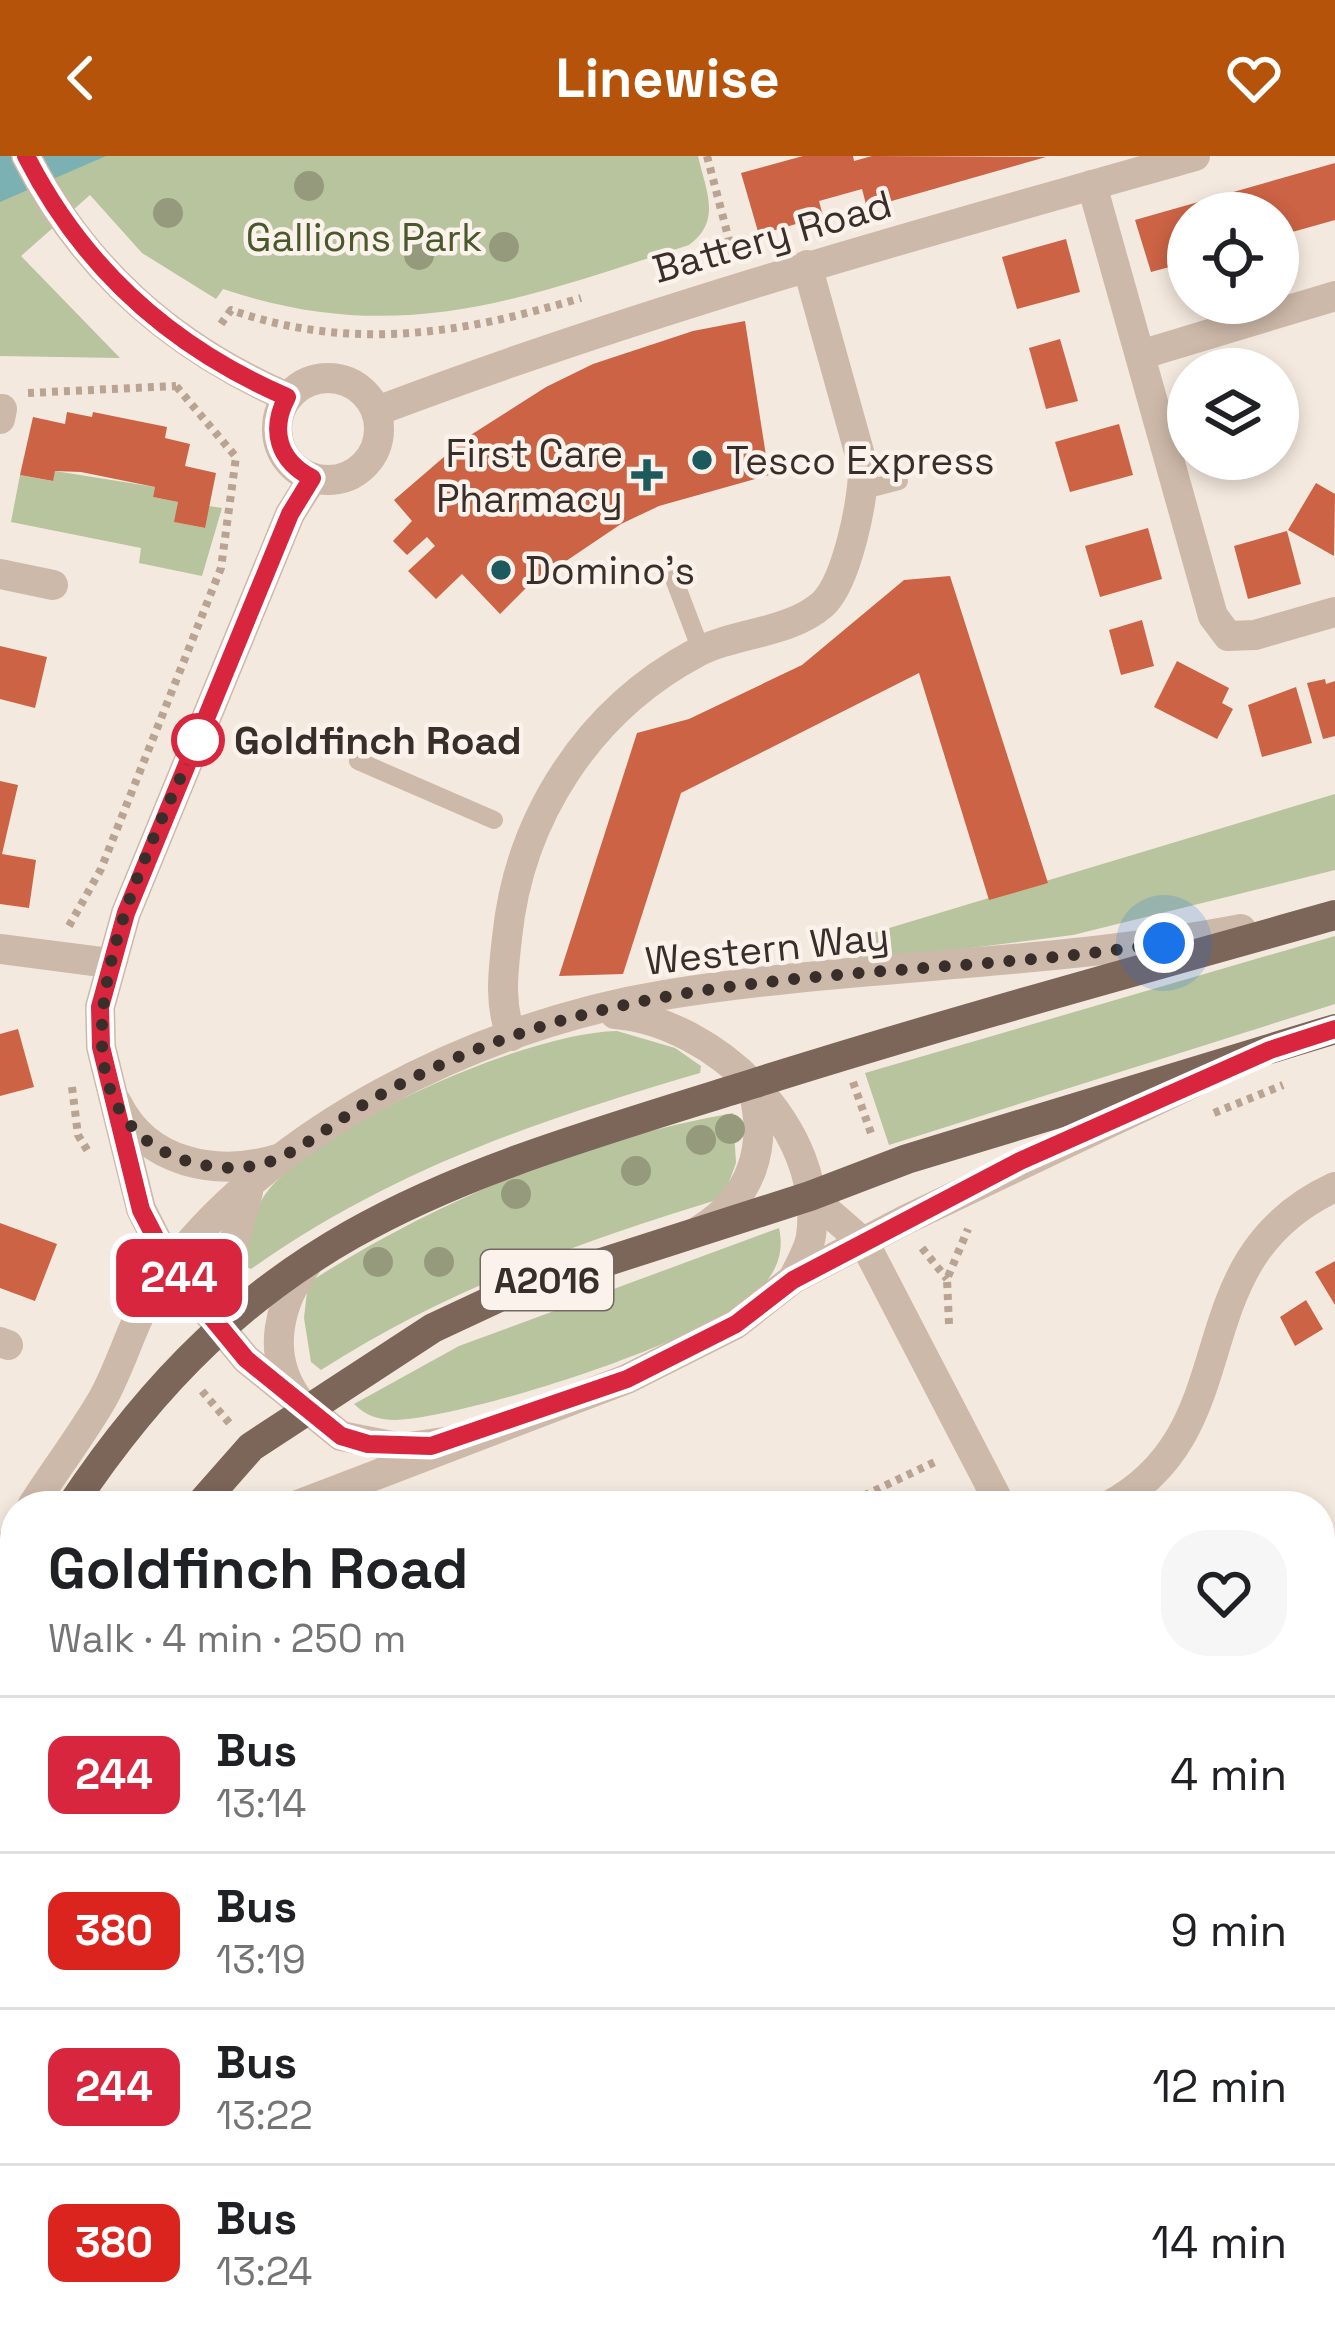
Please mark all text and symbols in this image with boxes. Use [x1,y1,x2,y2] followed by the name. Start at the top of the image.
[555,44,780,113] text: Linewise
[48,45,114,111] icon: back
[1221,45,1287,111] icon: heart
[647,179,897,294] street label: Battery Road
[1167,192,1299,480] map controls
[1167,192,1299,324] button: locate
[246,213,482,262] park label: Gallions Park
[1167,348,1299,480] button: layers
[436,429,623,523] place label: First Care Pharmacy
[726,436,995,485] place label: Tesco Express
[689,447,715,473] marker: Tesco Express
[634,462,660,488] marker: First Care Pharmacy
[525,546,695,595] place label: Domino's
[488,557,514,583] marker: Domino's
[173,715,223,765] marker: Goldfinch Road
[234,716,522,765] place label: Goldfinch Road
[643,911,891,986] street label: Western Way
[1134,913,1194,973] your location
[110,1239,248,1317] line badge: 244
[481,1250,613,1310] road number: A2016
[140,1251,218,1304] text: 244
[1161,1530,1287,1656] button: heart
[48,1532,468,1605] text: Goldfinch Road
[48,1614,406,1663] text: Walk · 4 min · 250 m
[216,1722,297,1779] text: Bus
[1170,1746,1287,1803] text: 4 min
[75,1748,153,1801] text: 244
[216,1779,306,1828] text: 13:14
[216,1878,297,1935] text: Bus
[1171,1902,1287,1959] text: 9 min
[75,1904,153,1957] text: 380
[216,1935,306,1984] text: 13:19
[216,2034,297,2091] text: Bus
[1152,2058,1287,2115] text: 12 min
[75,2060,153,2113] text: 244
[216,2091,313,2140] text: 13:22
[216,2190,297,2247] text: Bus
[1151,2214,1287,2271] text: 14 min
[75,2216,153,2269] text: 380
[216,2247,312,2296] text: 13:24

